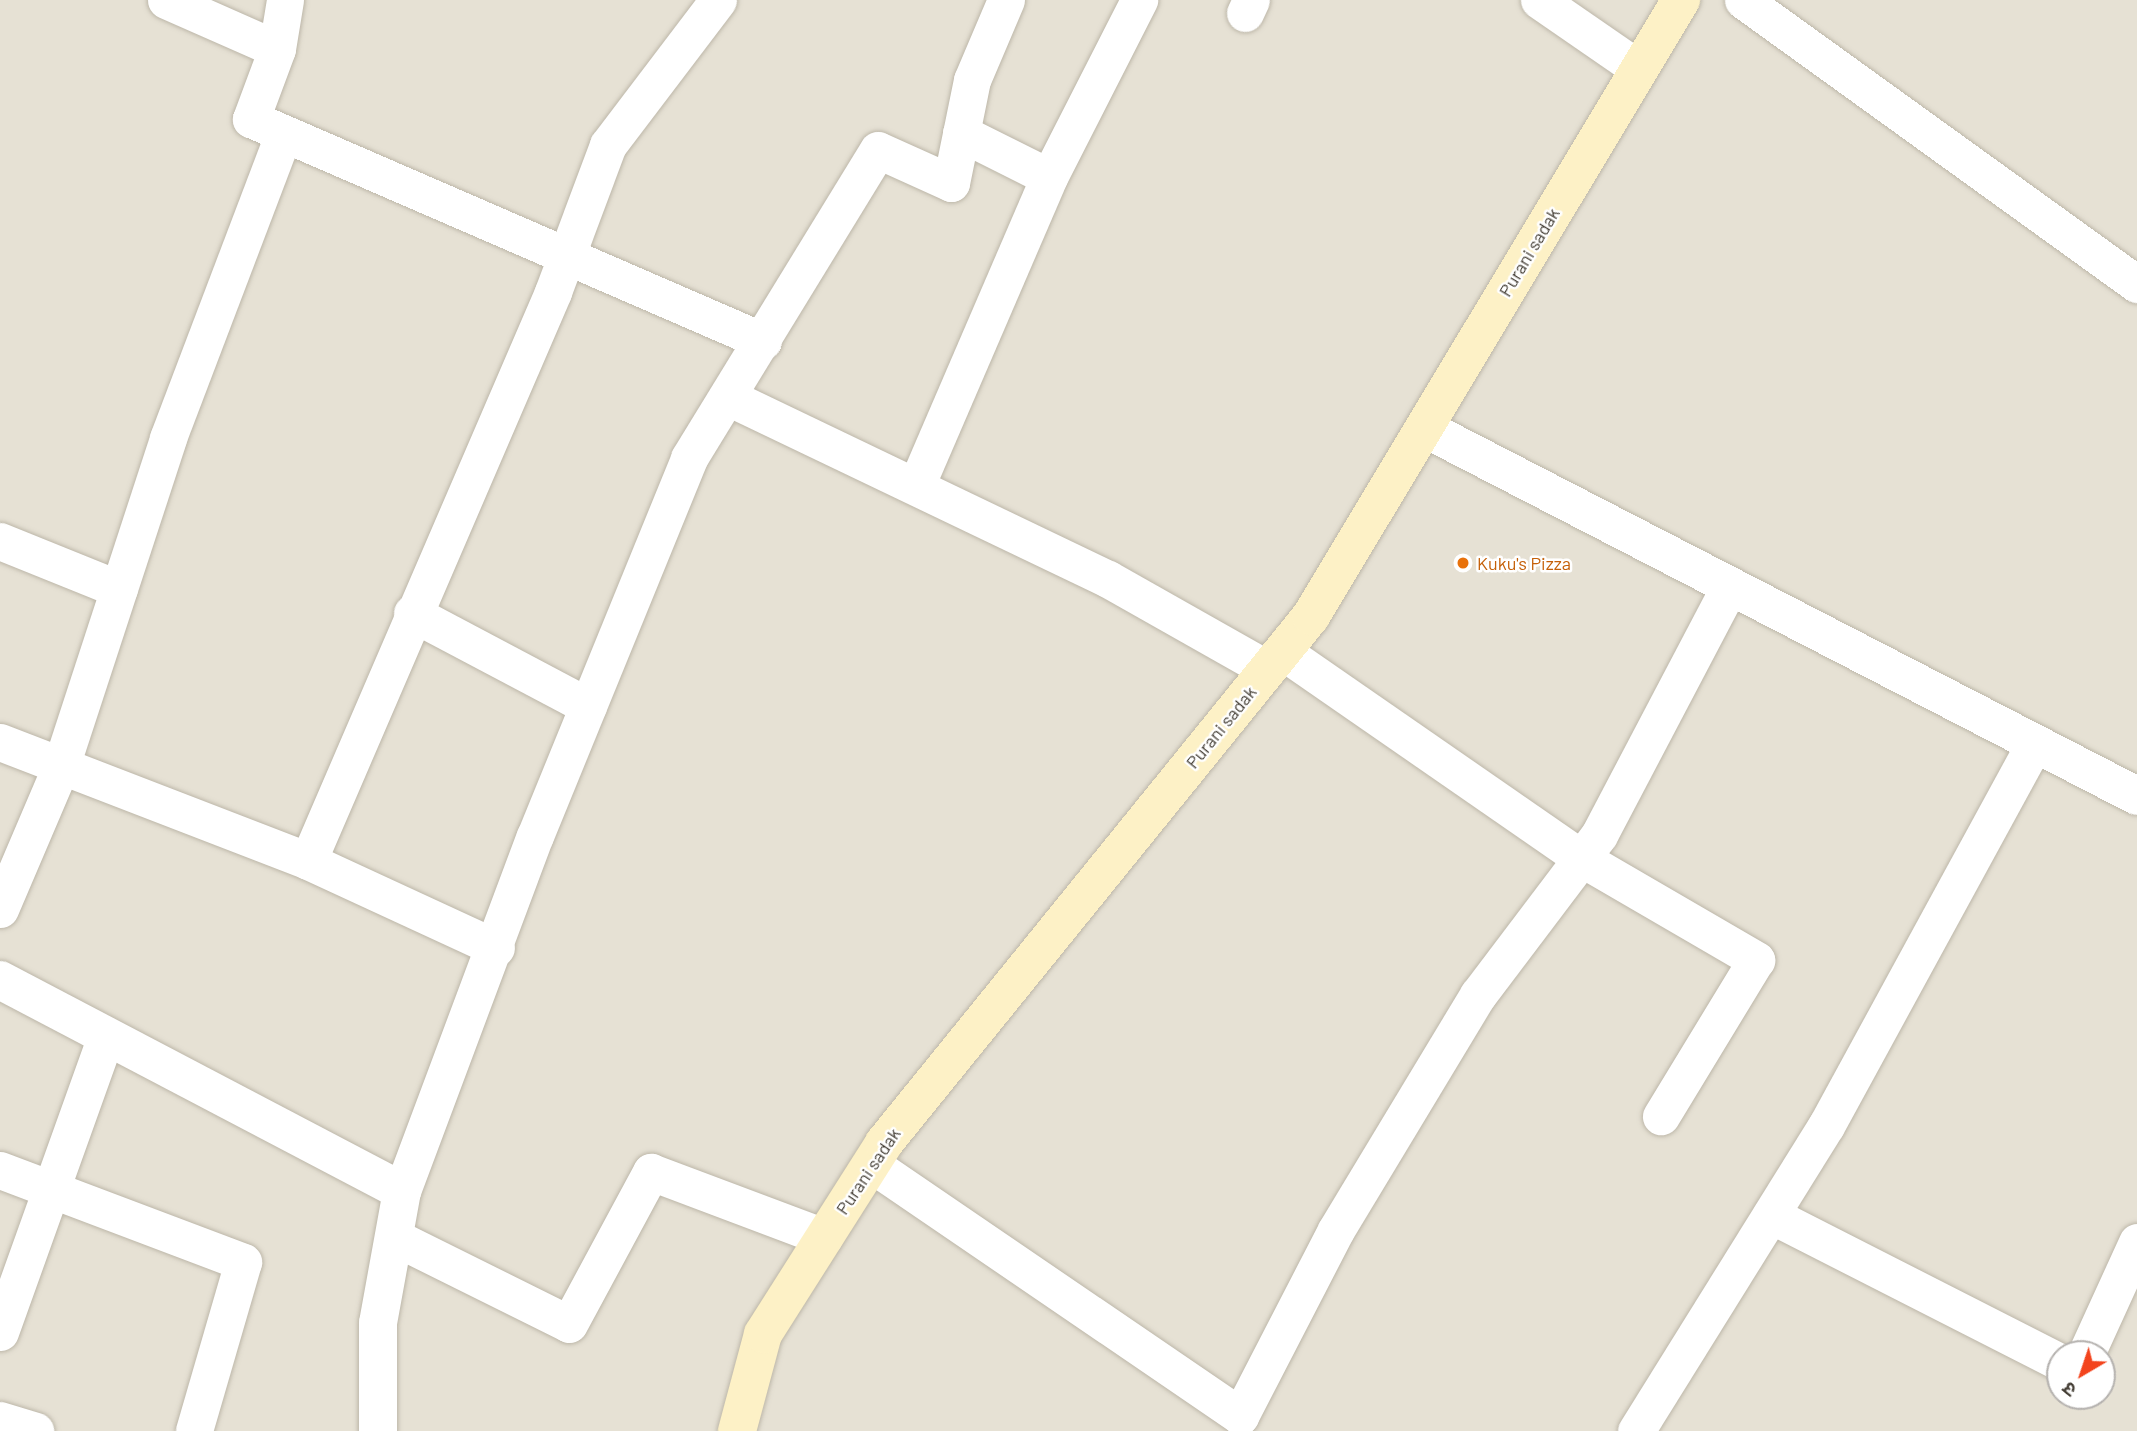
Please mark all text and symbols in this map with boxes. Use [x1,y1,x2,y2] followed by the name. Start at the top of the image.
[1494,204,1564,300] street label: Purani sadak
[1477,552,1571,574] place label: Kuku's Pizza
[1455,555,1471,571] marker: Kuku's Pizza
[1181,681,1261,773] street label: Purani sadak
[831,1124,905,1218] street label: Purani sadak
[2046,1340,2116,1410] north arrow
[2057,1378,2080,1403] text: उ

